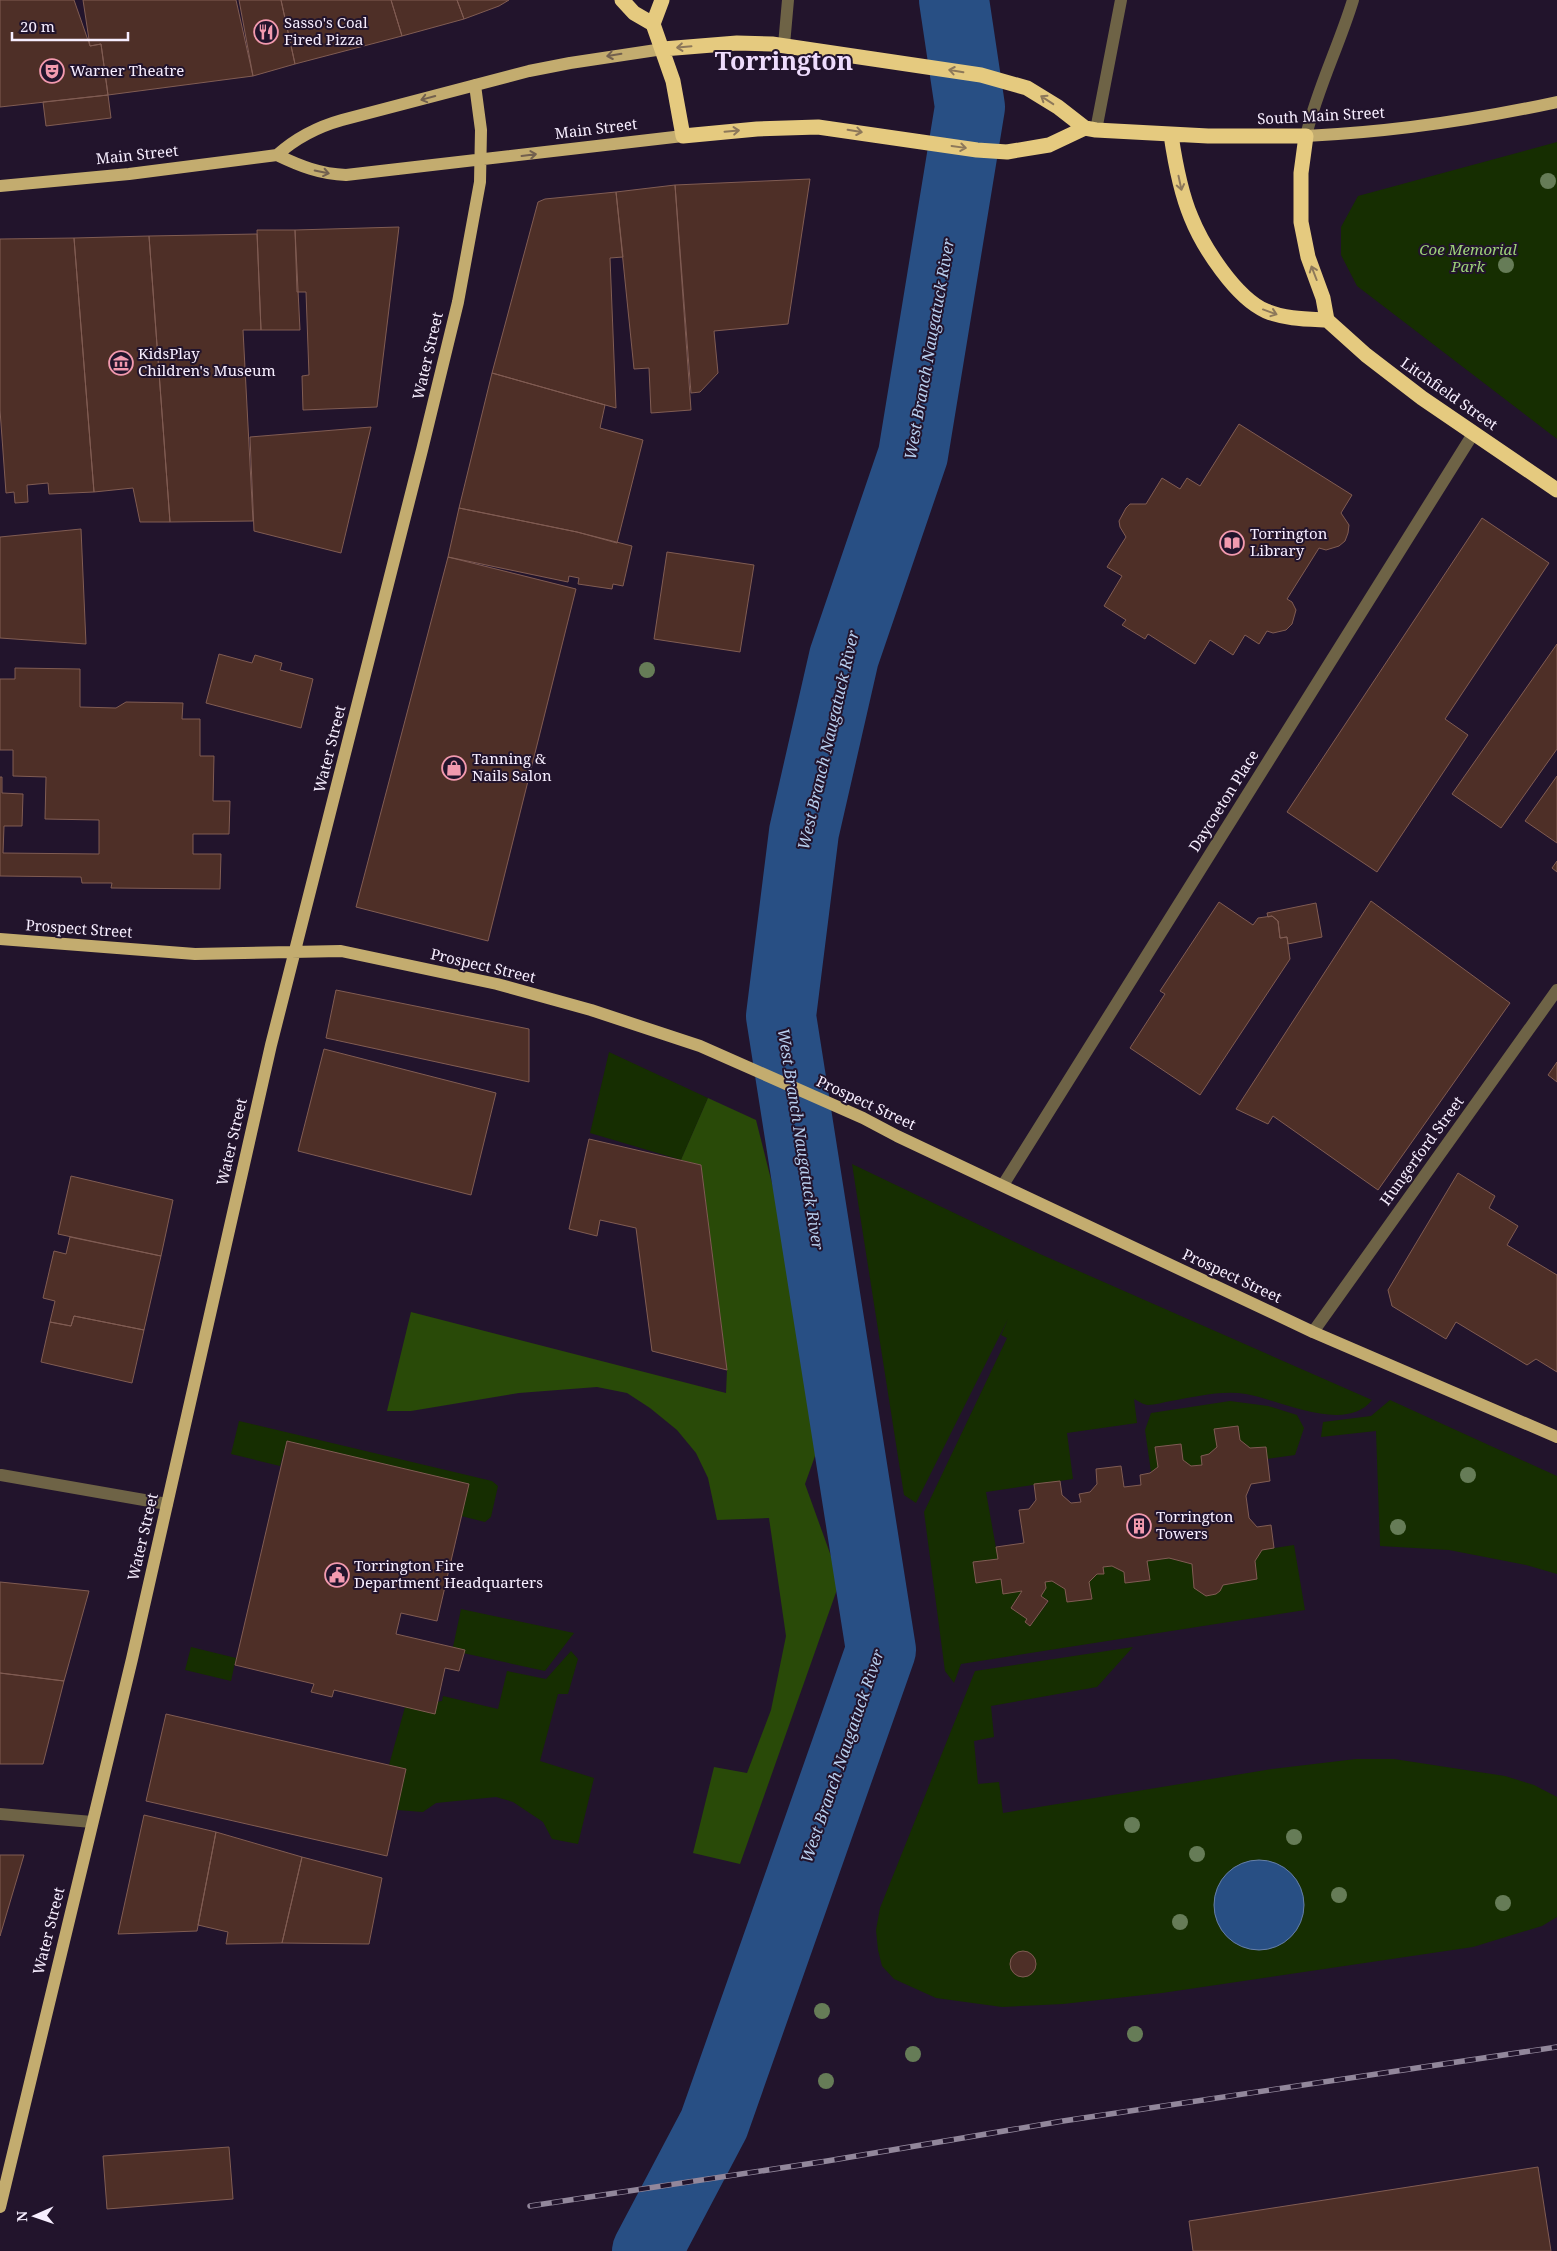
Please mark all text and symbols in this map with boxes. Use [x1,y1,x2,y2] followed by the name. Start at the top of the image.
[12,10,129,42] scale bar
[284,12,368,49] place label: Sasso's Coal Fired Pizza
[20,16,55,36] text: 20 m
[253,19,279,45] restaurant icon: Sasso's Coal Fired Pizza
[677,42,693,52] one-way arrow
[715,43,854,77] district label: Torrington
[607,51,623,61] one-way arrow
[39,58,65,84] theatre icon: Warner Theatre
[70,60,184,80] place label: Warner Theatre
[949,66,965,76] one-way arrow
[420,93,436,103] one-way arrow
[1040,94,1054,104] one-way arrow
[1257,102,1385,128] street label: South Main Street
[554,113,638,143] street label: Main Street
[723,126,739,136] one-way arrow
[847,127,863,137] one-way arrow
[95,140,179,168] street label: Main Street
[951,143,967,153] one-way arrow
[521,150,537,160] one-way arrow
[314,168,330,178] one-way arrow
[1176,174,1185,190] one-way arrow
[899,236,959,461] water label: West Branch Naugatuck River
[1419,239,1517,276] park label: Coe Memorial Park
[1309,266,1318,281] one-way arrow
[1262,308,1277,317] one-way arrow
[407,310,447,401] street label: Water Street
[138,343,276,380] place label: KidsPlay Children's Museum
[108,350,134,376] museum icon: KidsPlay Children's Museum
[1397,352,1502,434] street label: Litchfield Street
[1250,523,1328,560] place label: Torrington Library
[1219,530,1245,556] library icon: Torrington Library
[792,628,864,852] water label: West Branch Naugatuck River
[309,703,350,794] street label: Water Street
[1184,746,1263,855] street label: Daycoeton Place
[472,748,552,785] place label: Tanning & Nails Salon
[441,755,467,781] shop icon: Tanning & Nails Salon
[25,914,133,942] street label: Prospect Street
[429,943,538,987] street label: Prospect Street
[773,1026,829,1252] water label: West Branch Naugatuck River
[814,1070,919,1134] street label: Prospect Street
[1375,1092,1468,1209] street label: Hungerford Street
[211,1096,251,1187] street label: Water Street
[1180,1243,1285,1307] street label: Prospect Street
[122,1491,162,1582] street label: Water Street
[1156,1506,1234,1543] place label: Torrington Towers
[1126,1513,1152,1539] building icon: Torrington Towers
[354,1555,543,1592] place label: Torrington Fire Department Headquarters
[324,1562,350,1588] public building icon: Torrington Fire Department Headquarters
[795,1646,889,1866] water label: West Branch Naugatuck River
[28,1885,69,1976] street label: Water Street
[10,2191,60,2241] north arrow
[12,2211,31,2222] text: N

